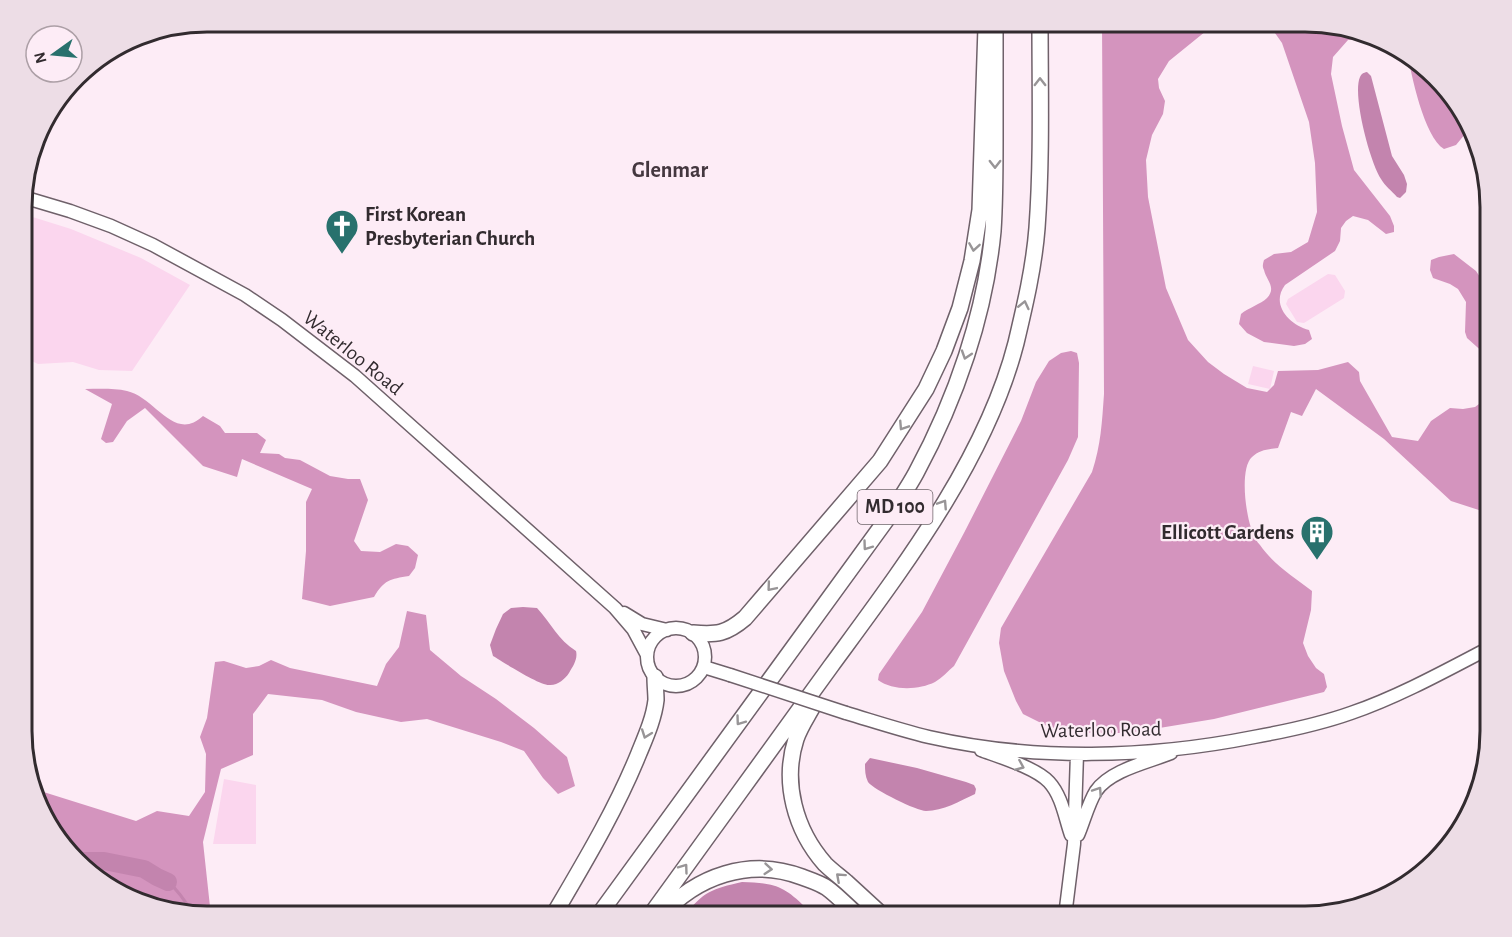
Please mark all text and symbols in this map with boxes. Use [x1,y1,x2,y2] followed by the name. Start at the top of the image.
[24,24,84,84] north arrow
[31,50,50,65] text: N
[1034,77,1046,86] one-way arrow
[632,159,709,181] district label: Glenmar
[989,159,1001,168] one-way arrow
[365,204,535,249] place label: First Korean Presbyterian Church
[324,208,360,255] church icon: First Korean Presbyterian Church
[969,242,981,252] one-way arrow
[1017,300,1030,310] one-way arrow
[299,307,407,399] street label: Waterloo Road
[961,349,973,360] one-way arrow
[899,420,910,431] one-way arrow
[858,490,932,524] road number: MD 100
[936,500,948,510] one-way arrow
[1299,514,1335,561] building icon: Ellicott Gardens
[1161,522,1294,543] place label: Ellicott Gardens
[863,540,874,551] one-way arrow
[767,580,778,591] one-way arrow
[736,714,747,725] one-way arrow
[1040,718,1162,742] street label: Waterloo Road
[641,728,654,739] one-way arrow
[1014,759,1025,771] one-way arrow
[1091,787,1102,798] one-way arrow
[763,862,772,875] one-way arrow
[677,864,688,875] one-way arrow
[836,873,847,884] one-way arrow

